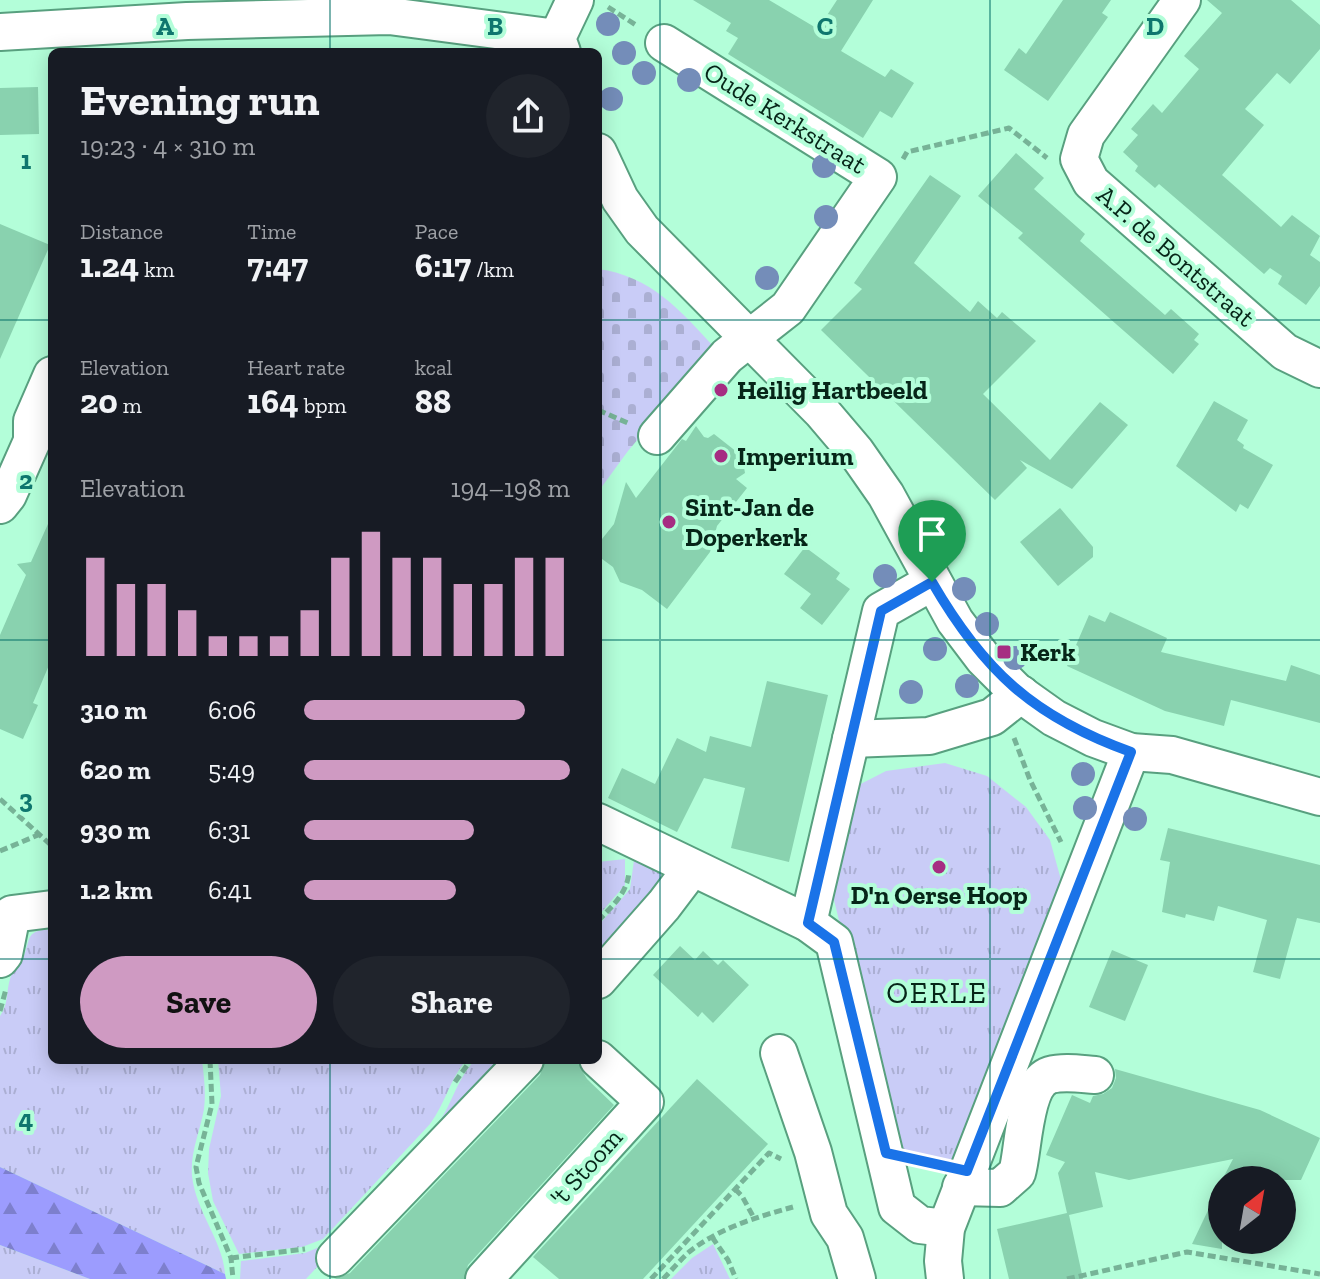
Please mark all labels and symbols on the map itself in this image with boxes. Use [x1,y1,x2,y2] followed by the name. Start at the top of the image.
[156,10,174,42] text: A
[487,10,503,42] text: B
[817,10,833,42] text: C
[1146,10,1164,42] text: D
[698,55,872,181] street label: Oude Kerkstraat
[21,144,32,176] text: 1
[1090,179,1262,334] street label: A.P. de Bontstraat
[737,374,928,406] place label: Heilig Hartbeeld
[712,381,730,399] marker: Heilig Hartbeeld
[737,440,854,472] place label: Imperium
[712,447,730,465] marker: Imperium
[19,464,33,496] text: 2
[685,491,815,553] place label: Sint-Jan de Doperkerk
[898,500,966,582] pin
[660,513,678,531] marker: Sint-Jan de Doperkerk
[1020,636,1076,668] place label: Kerk
[995,643,1013,661] marker: Kerk
[19,783,33,815] text: 3
[930,858,948,876] marker: D'n Oerse Hoop
[850,879,1028,911] place label: D'n Oerse Hoop
[886,975,988,1011] district label: OERLE
[19,1103,34,1135] text: 4
[543,1121,629,1212] street label: 't Stoom
[1208,1166,1296,1254] north arrow

